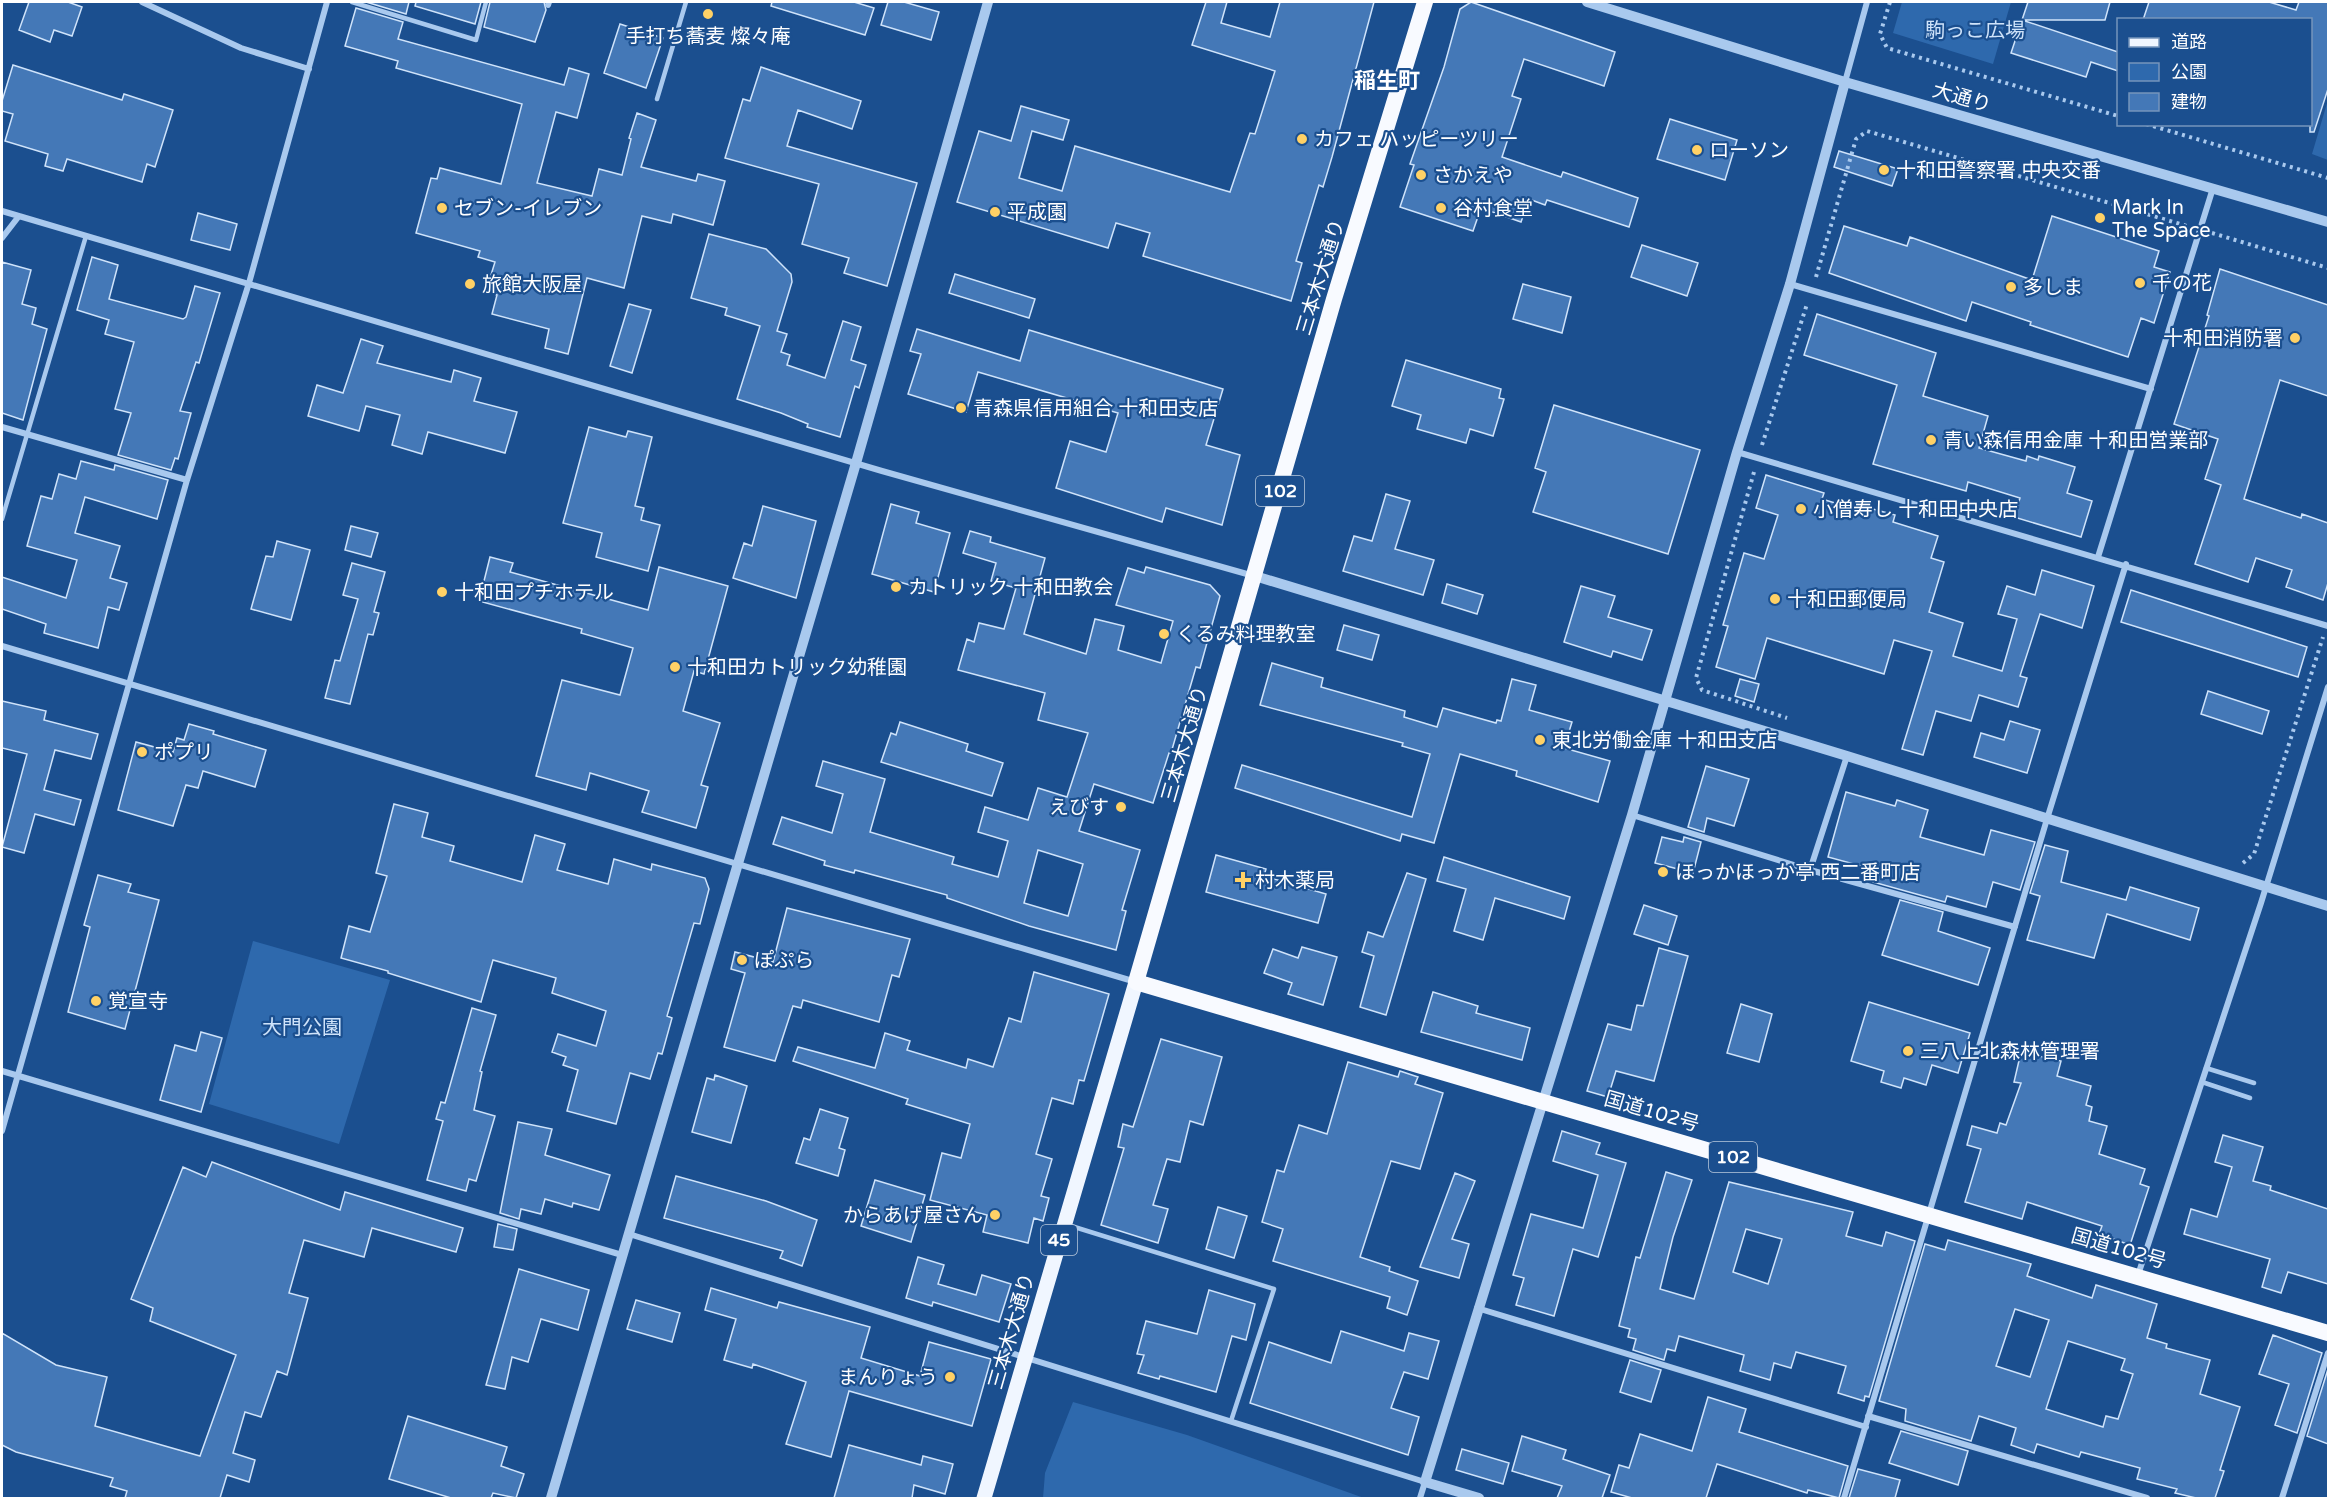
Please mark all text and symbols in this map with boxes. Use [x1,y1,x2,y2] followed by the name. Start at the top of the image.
[701,7,715,21] marker: 手打ち蕎麦 燦々庵
[2117,18,2312,126] legend
[1925,19,2025,43] park label: 駒っこ広場
[625,25,791,49] place label: 手打ち蕎麦 燦々庵
[2171,31,2207,53] text: 道路
[2171,61,2207,83] text: 公園
[1354,68,1420,94] district label: 稲生町
[1930,78,1994,118] street label: 大通り
[2171,91,2207,113] text: 建物
[1314,128,1519,152] place label: カフェ ハッピーツリー
[1295,132,1309,146] marker: カフェ ハッピーツリー
[1709,139,1789,163] place label: ローソン
[1690,143,1704,157] marker: ローソン
[1896,159,2101,183] place label: 十和田警察署 中央交番
[1877,163,1891,177] marker: 十和田警察署 中央交番
[1433,164,1513,188] place label: さかえや
[1414,168,1428,182] marker: さかえや
[2112,196,2211,243] place label: Mark In The Space
[454,197,602,221] place label: セブン-イレブン
[1453,197,1533,221] place label: 谷村食堂
[435,201,449,215] marker: セブン-イレブン
[1007,201,1067,225] place label: 平成園
[1434,201,1448,215] marker: 谷村食堂
[988,205,1002,219] marker: 平成園
[2093,211,2107,225] marker: Mark In The Space
[1292,216,1350,338] street label: 三本木大通り
[2152,272,2212,296] place label: 千の花
[482,273,582,297] place label: 旅館大阪屋
[2023,276,2083,300] place label: 多しま
[2133,276,2147,290] marker: 千の花
[463,277,477,291] marker: 旅館大阪屋
[2004,280,2018,294] marker: 多しま
[2163,327,2283,351] place label: 十和田消防署
[2288,331,2302,345] marker: 十和田消防署
[973,397,1218,421] place label: 青森県信用組合 十和田支店
[954,401,968,415] marker: 青森県信用組合 十和田支店
[1943,429,2208,453] place label: 青い森信用金庫 十和田営業部
[1924,433,1938,447] marker: 青い森信用金庫 十和田営業部
[1256,476,1304,506] road number: 102
[1813,498,2018,522] place label: 小僧寿し 十和田中央店
[1794,502,1808,516] marker: 小僧寿し 十和田中央店
[908,576,1113,600] place label: カトリック 十和田教会
[889,580,903,594] marker: カトリック 十和田教会
[454,581,614,605] place label: 十和田プチホテル
[435,585,449,599] marker: 十和田プチホテル
[1787,588,1907,612] place label: 十和田郵便局
[1768,592,1782,606] marker: 十和田郵便局
[1176,623,1316,647] place label: くるみ料理教室
[1157,627,1171,641] marker: くるみ料理教室
[687,656,907,680] place label: 十和田カトリック幼稚園
[668,660,682,674] marker: 十和田カトリック幼稚園
[1157,683,1213,805] street label: 三本木大通り
[1552,729,1777,753] place label: 東北労働金庫 十和田支店
[1533,733,1547,747] marker: 東北労働金庫 十和田支店
[154,741,214,765] place label: ポプリ
[135,745,149,759] marker: ポプリ
[1049,796,1109,820] place label: えびす
[1114,800,1128,814] marker: えびす
[1675,861,1920,885] place label: ほっかほっか亭 西二番町店
[1656,865,1670,879] marker: ほっかほっか亭 西二番町店
[1255,869,1335,893] place label: 村木薬局
[1236,873,1250,887] marker: 村木薬局
[754,949,814,973] place label: ぽぷら
[735,953,749,967] marker: ぽぷら
[108,990,168,1014] place label: 覚宣寺
[89,994,103,1008] marker: 覚宣寺
[262,1016,342,1040] park label: 大門公園
[1920,1040,2100,1064] place label: 三八上北森林管理署
[1901,1044,1915,1058] marker: 三八上北森林管理署
[1601,1087,1702,1137] street label: 国道102号
[1709,1142,1757,1172] road number: 102
[843,1204,983,1228] place label: からあげ屋さん
[988,1208,1002,1222] marker: からあげ屋さん
[2068,1224,2169,1274] street label: 国道102号
[1041,1225,1077,1255] road number: 45
[984,1270,1040,1392] street label: 三本木大通り
[838,1366,938,1390] place label: まんりょう
[943,1370,957,1384] marker: まんりょう

